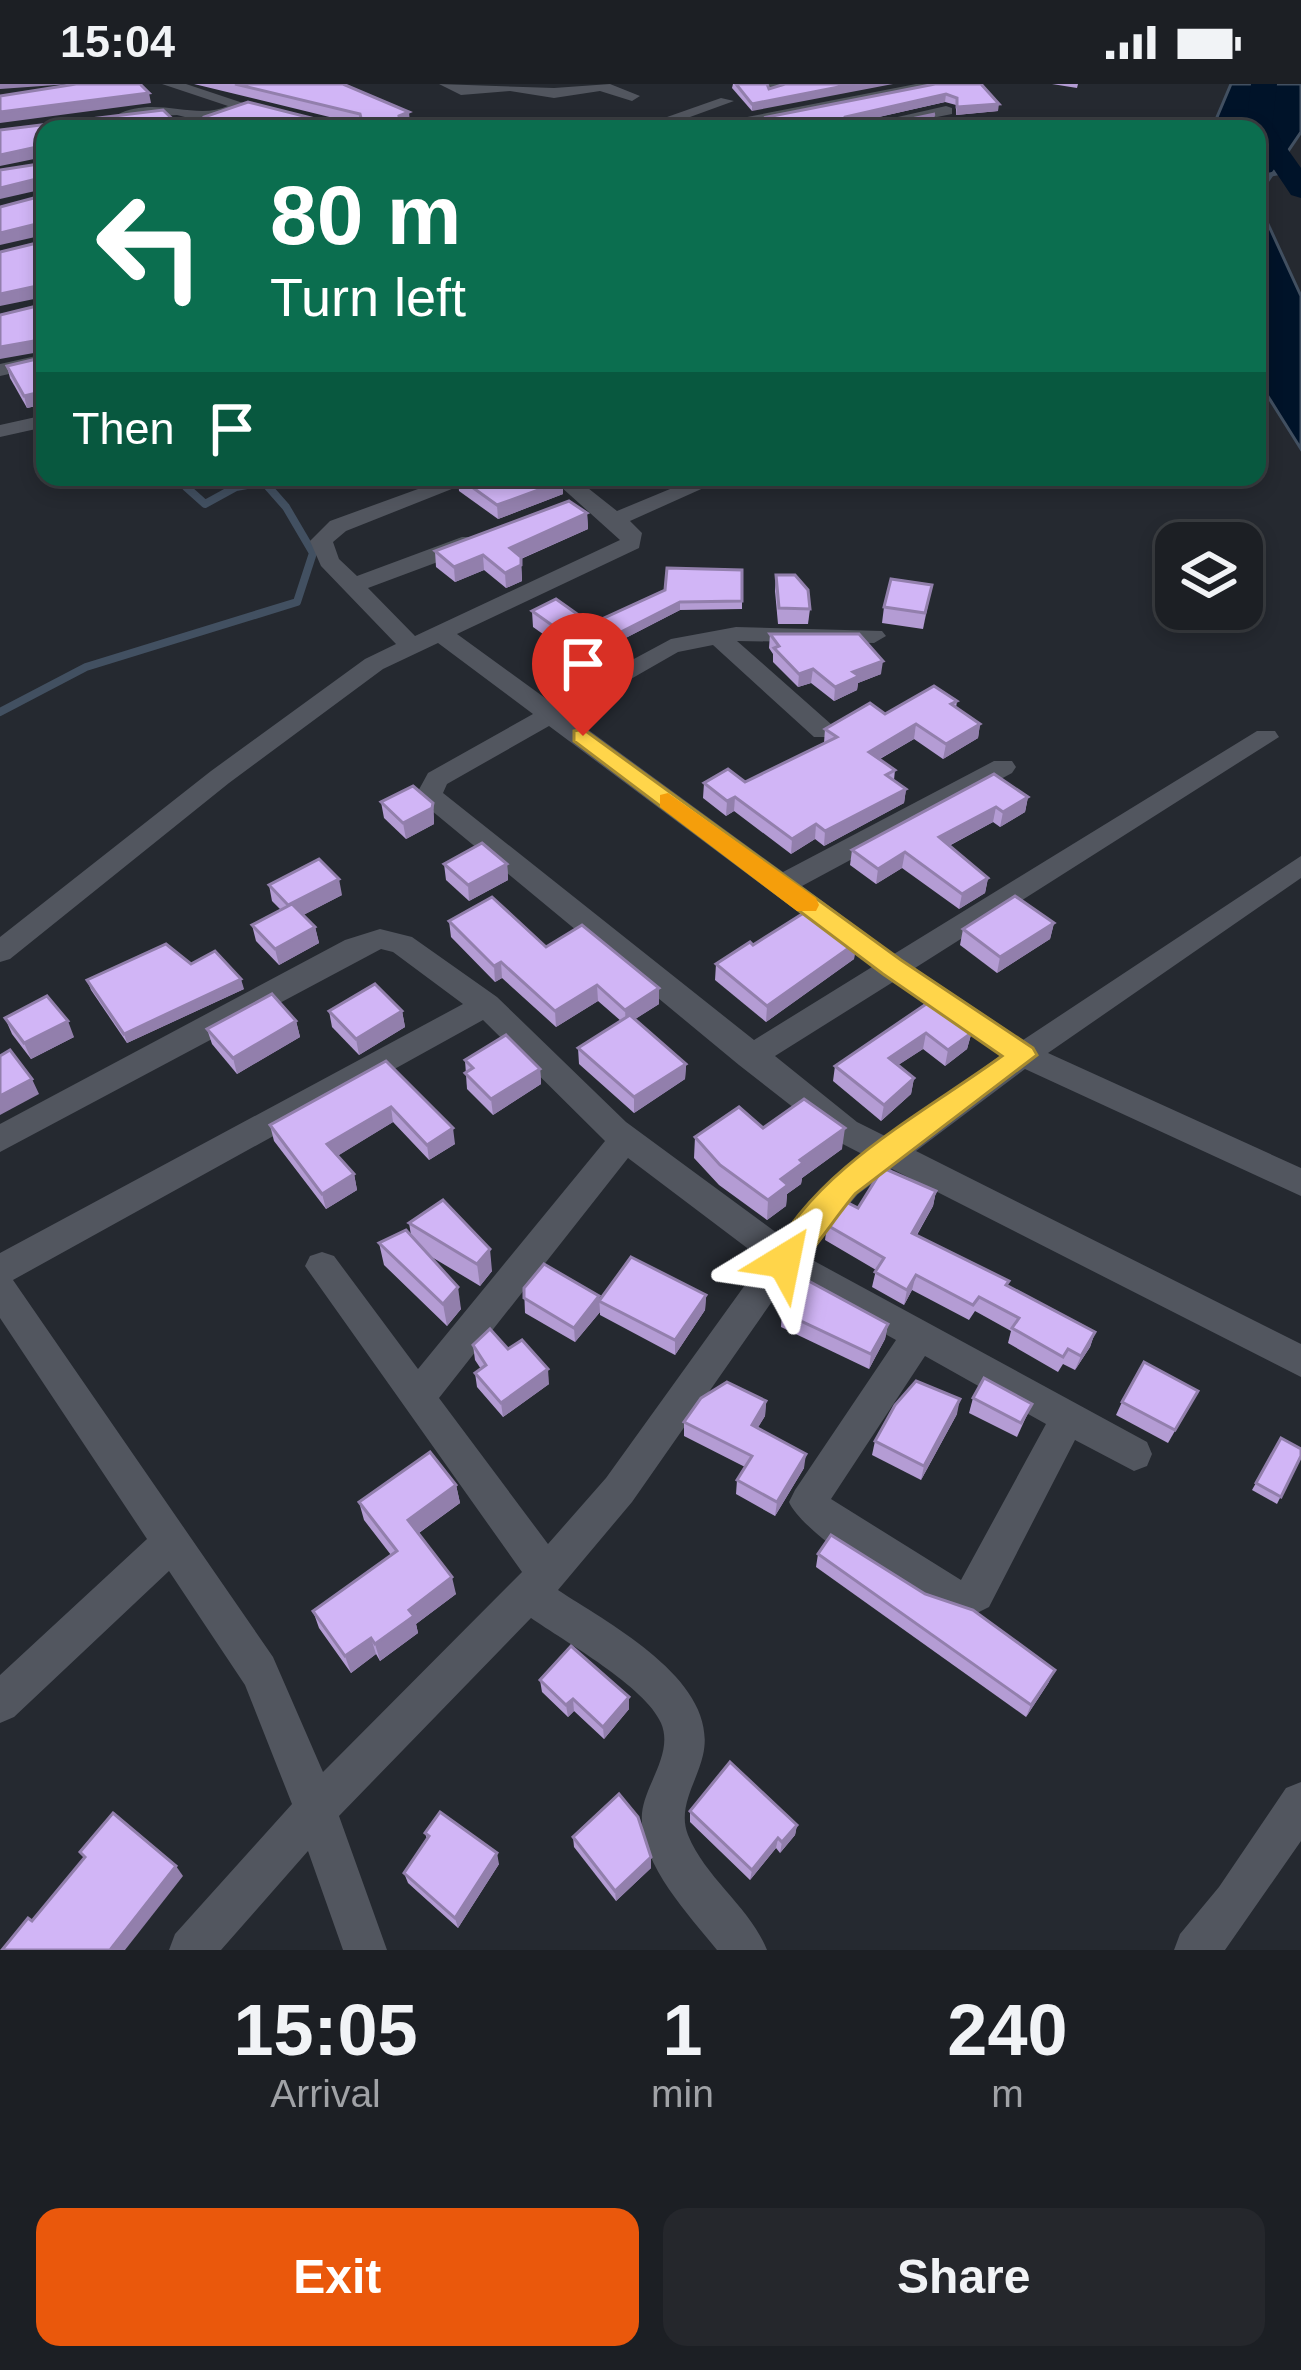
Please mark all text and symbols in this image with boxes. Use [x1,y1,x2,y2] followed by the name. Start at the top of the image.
[60,16,175,67] text: 15:04
[72,168,228,324] icon: left
[270,168,461,262] text: 80 m
[270,267,466,327] text: Turn left
[199,396,265,462] icon: arrive
[72,403,175,454] text: Then
[1155,522,1263,630] map controls
[1155,522,1263,630] button: layers
[532,613,634,736] pin
[550,631,616,697] icon: arrive
[721,1198,847,1324] position arrow
[233,1990,418,2070] text: 15:05
[662,1990,703,2070] text: 1
[947,1990,1068,2070] text: 240
[270,2072,381,2115] text: Arrival
[651,2072,714,2115] text: min
[991,2072,1024,2115] text: m
[36,2208,639,2346] button: Exit
[663,2208,1265,2346] button: Share

